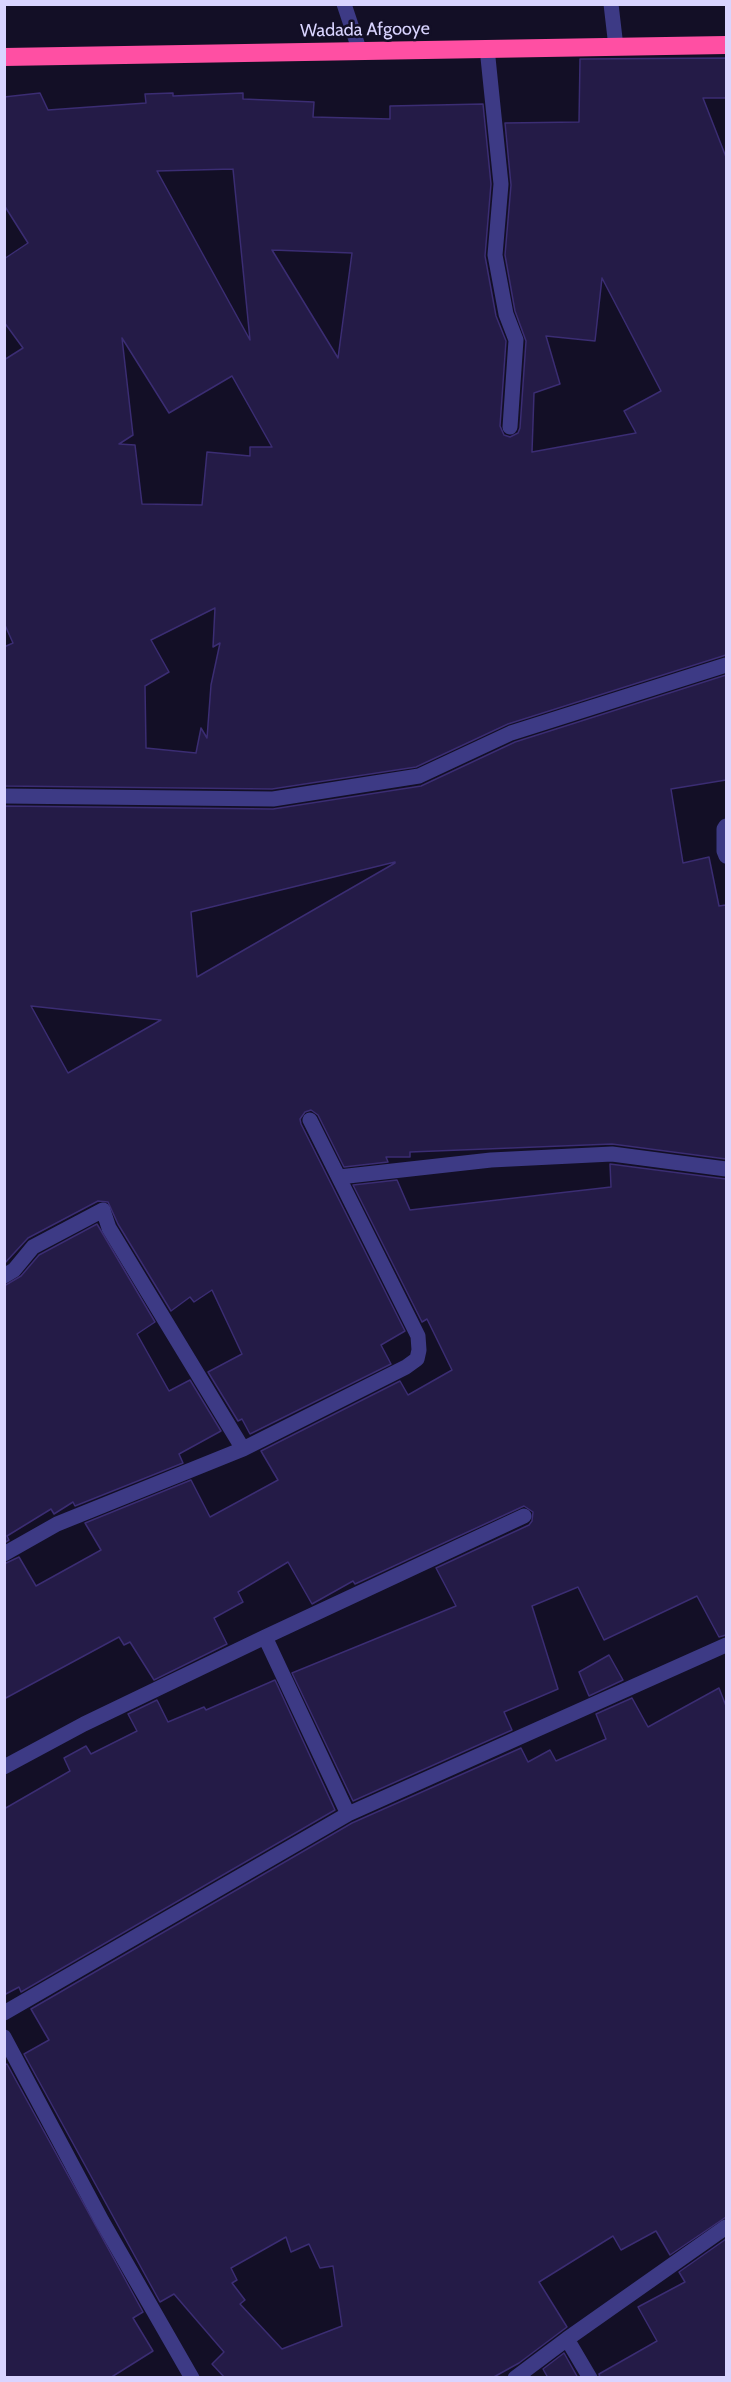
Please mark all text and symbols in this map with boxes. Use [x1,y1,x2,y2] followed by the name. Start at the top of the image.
[300,18,430,42] street label: Wadada Afgooye

